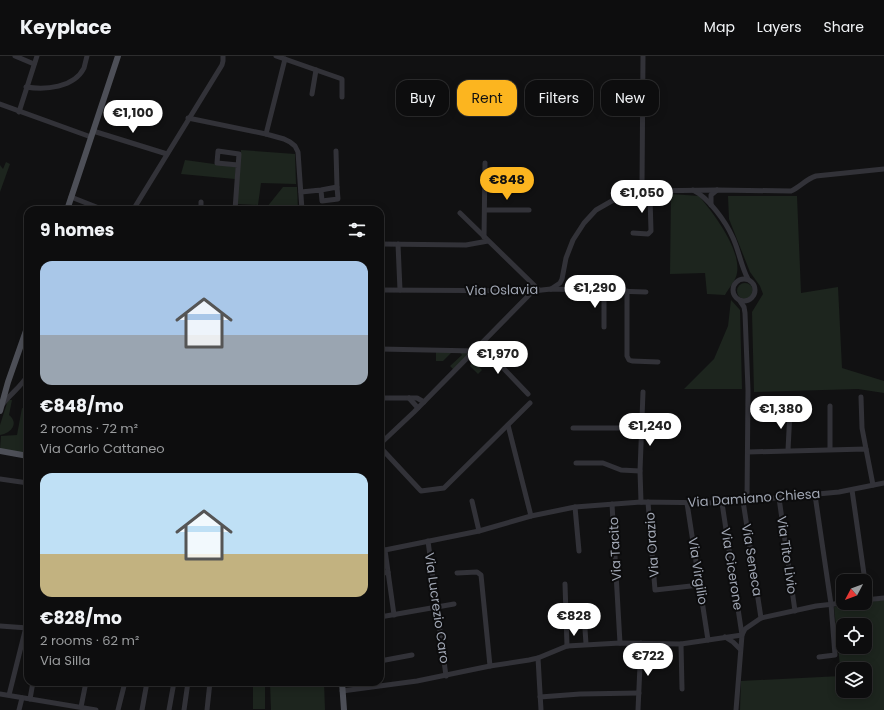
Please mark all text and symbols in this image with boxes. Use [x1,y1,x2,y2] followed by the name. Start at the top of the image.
[20,14,112,41] text: Keyplace
[704,17,735,37] text: Map
[757,17,801,37] text: Layers
[823,17,864,37] text: Share
[396,80,449,116] chip: Buy
[457,80,517,116] chip: Rent
[525,80,593,116] chip: Filters
[601,80,659,116] chip: New
[100,100,166,134] pin: €1,100
[113,103,153,122] text: €1,100
[483,167,531,201] pin: €848
[489,170,525,189] text: €848
[609,180,675,214] pin: €1,050
[620,183,664,202] text: €1,050
[40,218,114,242] text: 9 homes
[346,219,368,241] icon: filters
[562,275,628,309] pin: €1,290
[574,278,616,297] text: €1,290
[466,280,538,300] street label: Via Oslavia
[168,287,240,359] icon: home
[465,341,531,375] pin: €1,970
[477,344,519,363] text: €1,970
[40,394,124,418] text: €848/mo
[748,396,814,430] pin: €1,380
[759,399,803,418] text: €1,380
[617,413,683,447] pin: €1,240
[628,416,672,435] text: €1,240
[40,419,138,438] text: 2 rooms · 72 m²
[40,439,165,458] text: Via Carlo Cattaneo
[687,484,821,512] street label: Via Damiano Chiesa
[168,499,240,571] icon: home
[640,512,664,578] street label: Via Orazio
[772,515,802,595] street label: Via Tito Livio
[604,516,626,582] street label: Via Tacito
[737,522,767,598] street label: Via Seneca
[716,527,748,611] street label: Via Cicerone
[683,536,713,606] street label: Via Virgilio
[420,551,454,665] street label: Via Lucrezio Caro
[836,574,872,610] north arrow
[836,574,872,698] map controls
[550,603,598,637] pin: €828
[40,606,122,630] text: €828/mo
[557,606,591,625] text: €828
[836,618,872,654] button: locate
[40,631,139,650] text: 2 rooms · 62 m²
[624,643,672,677] pin: €722
[632,646,664,665] text: €722
[40,651,90,670] text: Via Silla
[836,662,872,698] button: layers

